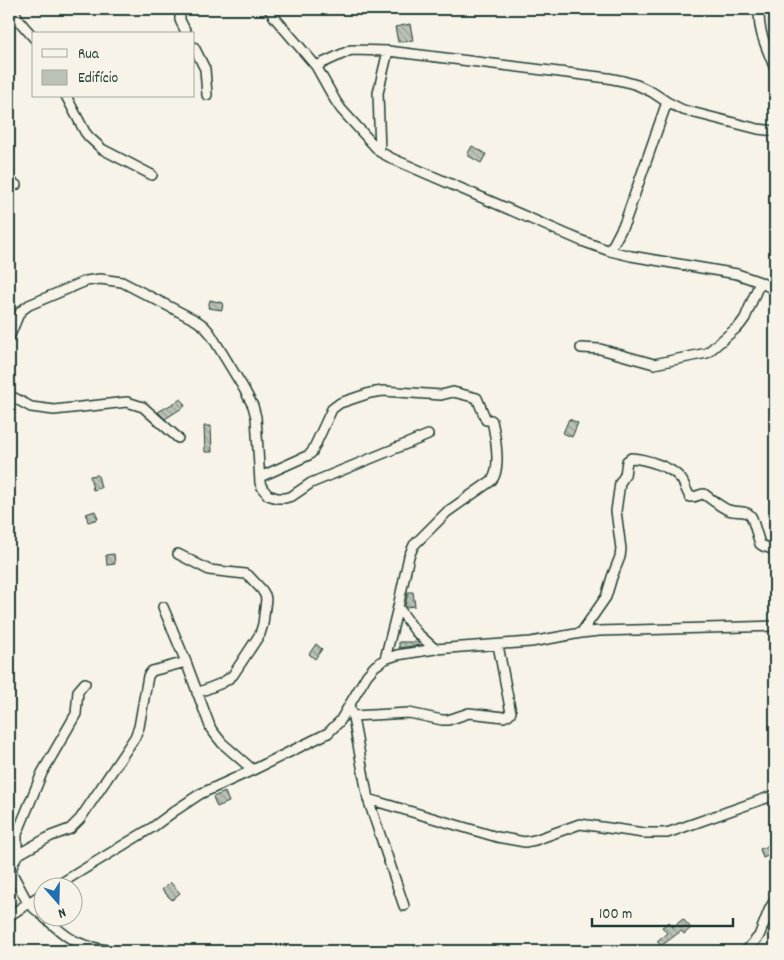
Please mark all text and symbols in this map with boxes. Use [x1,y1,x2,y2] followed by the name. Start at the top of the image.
[32,32,195,98] legend
[78,44,100,66] text: Rua
[78,68,118,90] text: Edifício
[32,878,82,928] north arrow
[592,895,733,927] scale bar
[55,902,68,923] text: N
[599,904,632,926] text: 100 m

